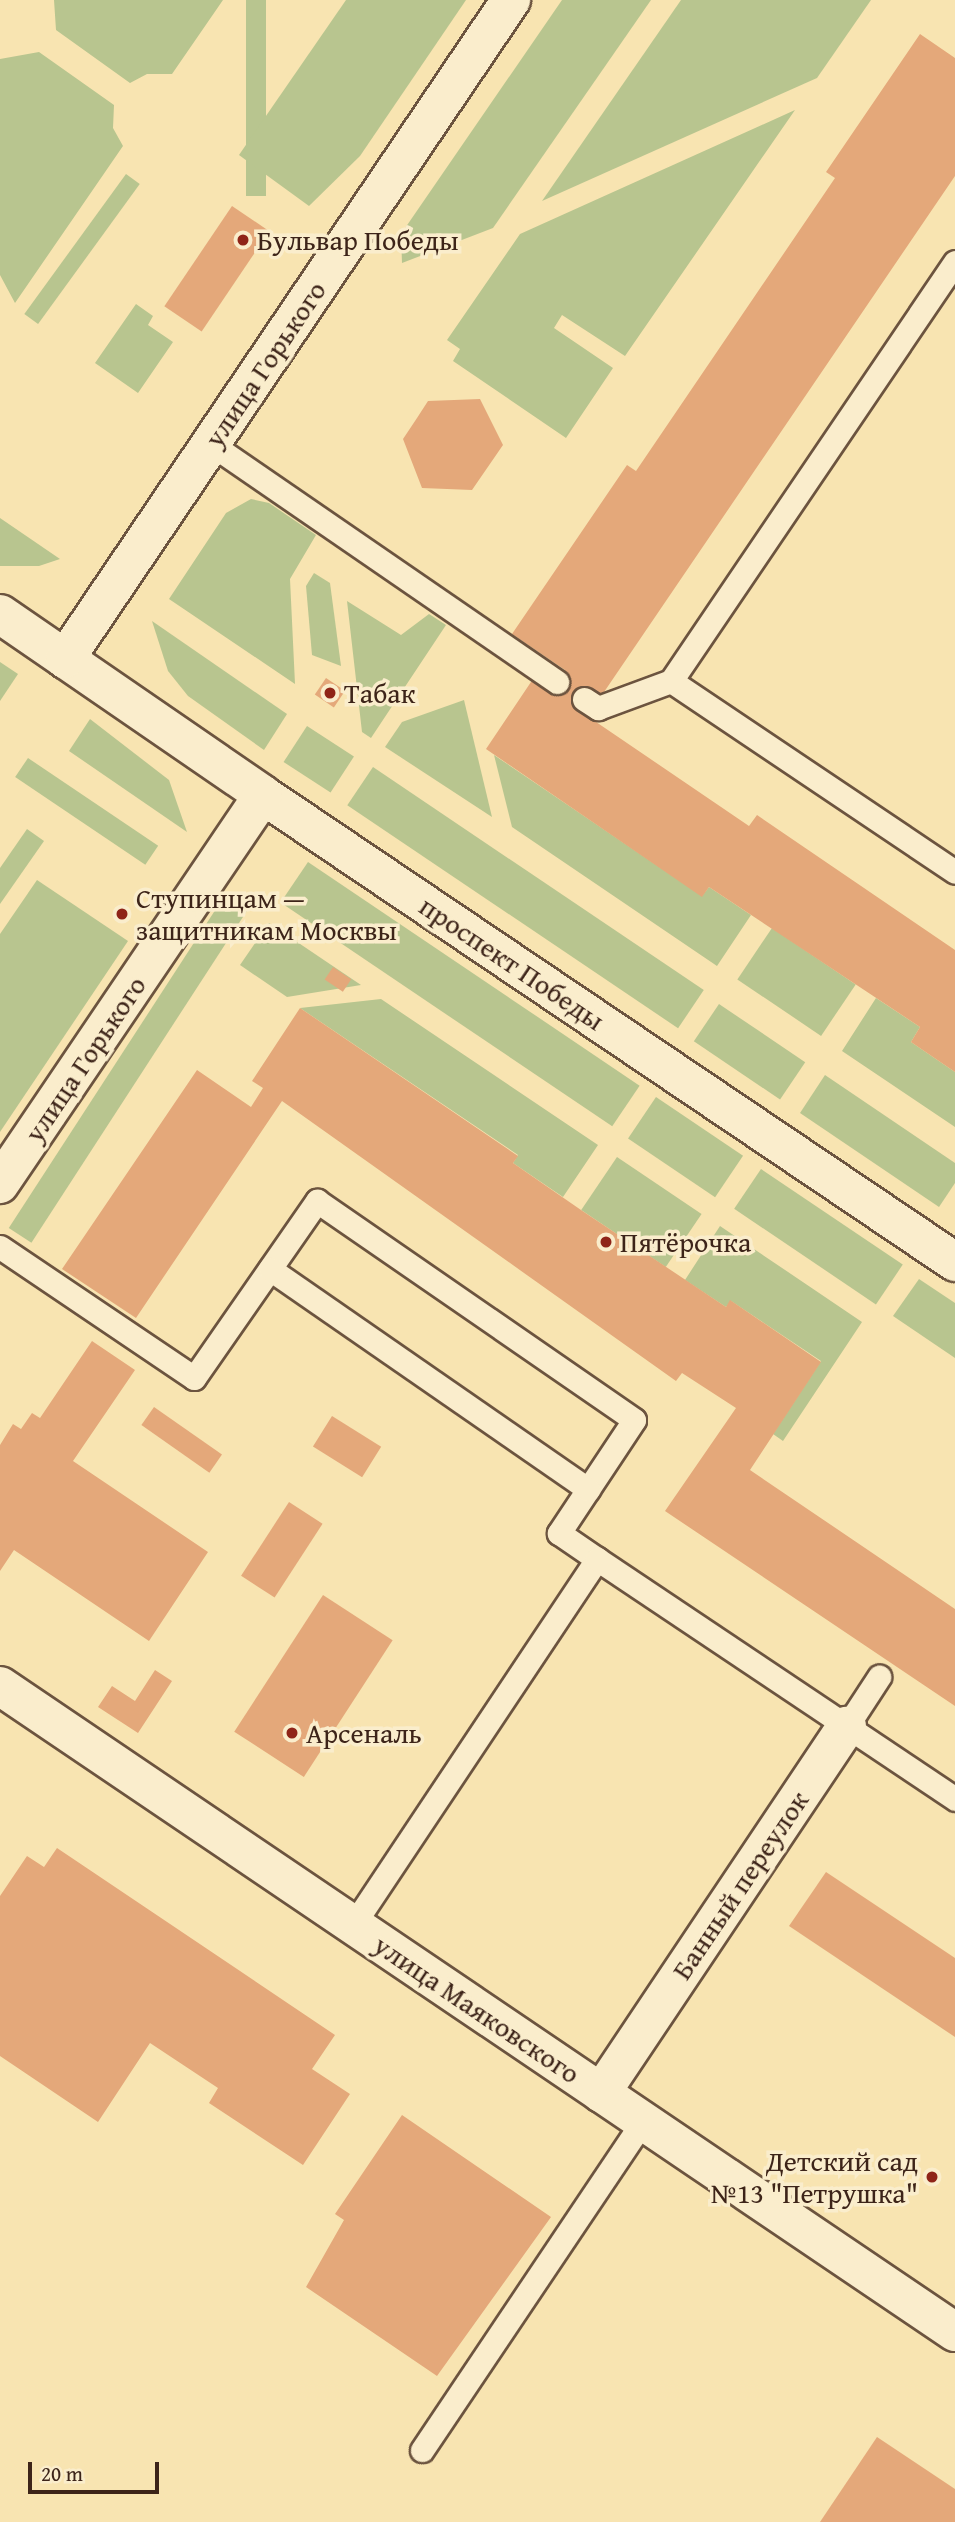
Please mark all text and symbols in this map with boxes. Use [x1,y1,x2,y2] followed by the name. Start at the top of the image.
[257,223,459,257] place label: Бульвар Победы
[235,232,251,248] marker: Бульвар Победы
[197,275,333,453] street label: улица Горького
[344,676,415,710] place label: Табак
[322,685,338,701] marker: Табак
[136,881,397,947] place label: Ступинцам — защитникам Москвы
[413,889,611,1037] street label: проспект Победы
[114,906,130,922] marker: Ступинцам — защитникам Москвы
[17,970,153,1148] street label: улица Горького
[620,1225,751,1259] place label: Пятёрочка
[598,1234,614,1250] marker: Пятёрочка
[306,1716,422,1750] place label: Арсеналь
[284,1725,300,1741] marker: Арсеналь
[665,1784,815,1986] street label: Банный переулок
[368,1928,586,2090] street label: улица Маяковского
[711,2144,918,2210] place label: Детский сад №13 "Петрушка"
[924,2169,940,2185] marker: Детский сад №13 "Петрушка"
[32,2448,163,2492] scale bar
[41,2458,83,2489] text: 20 m

